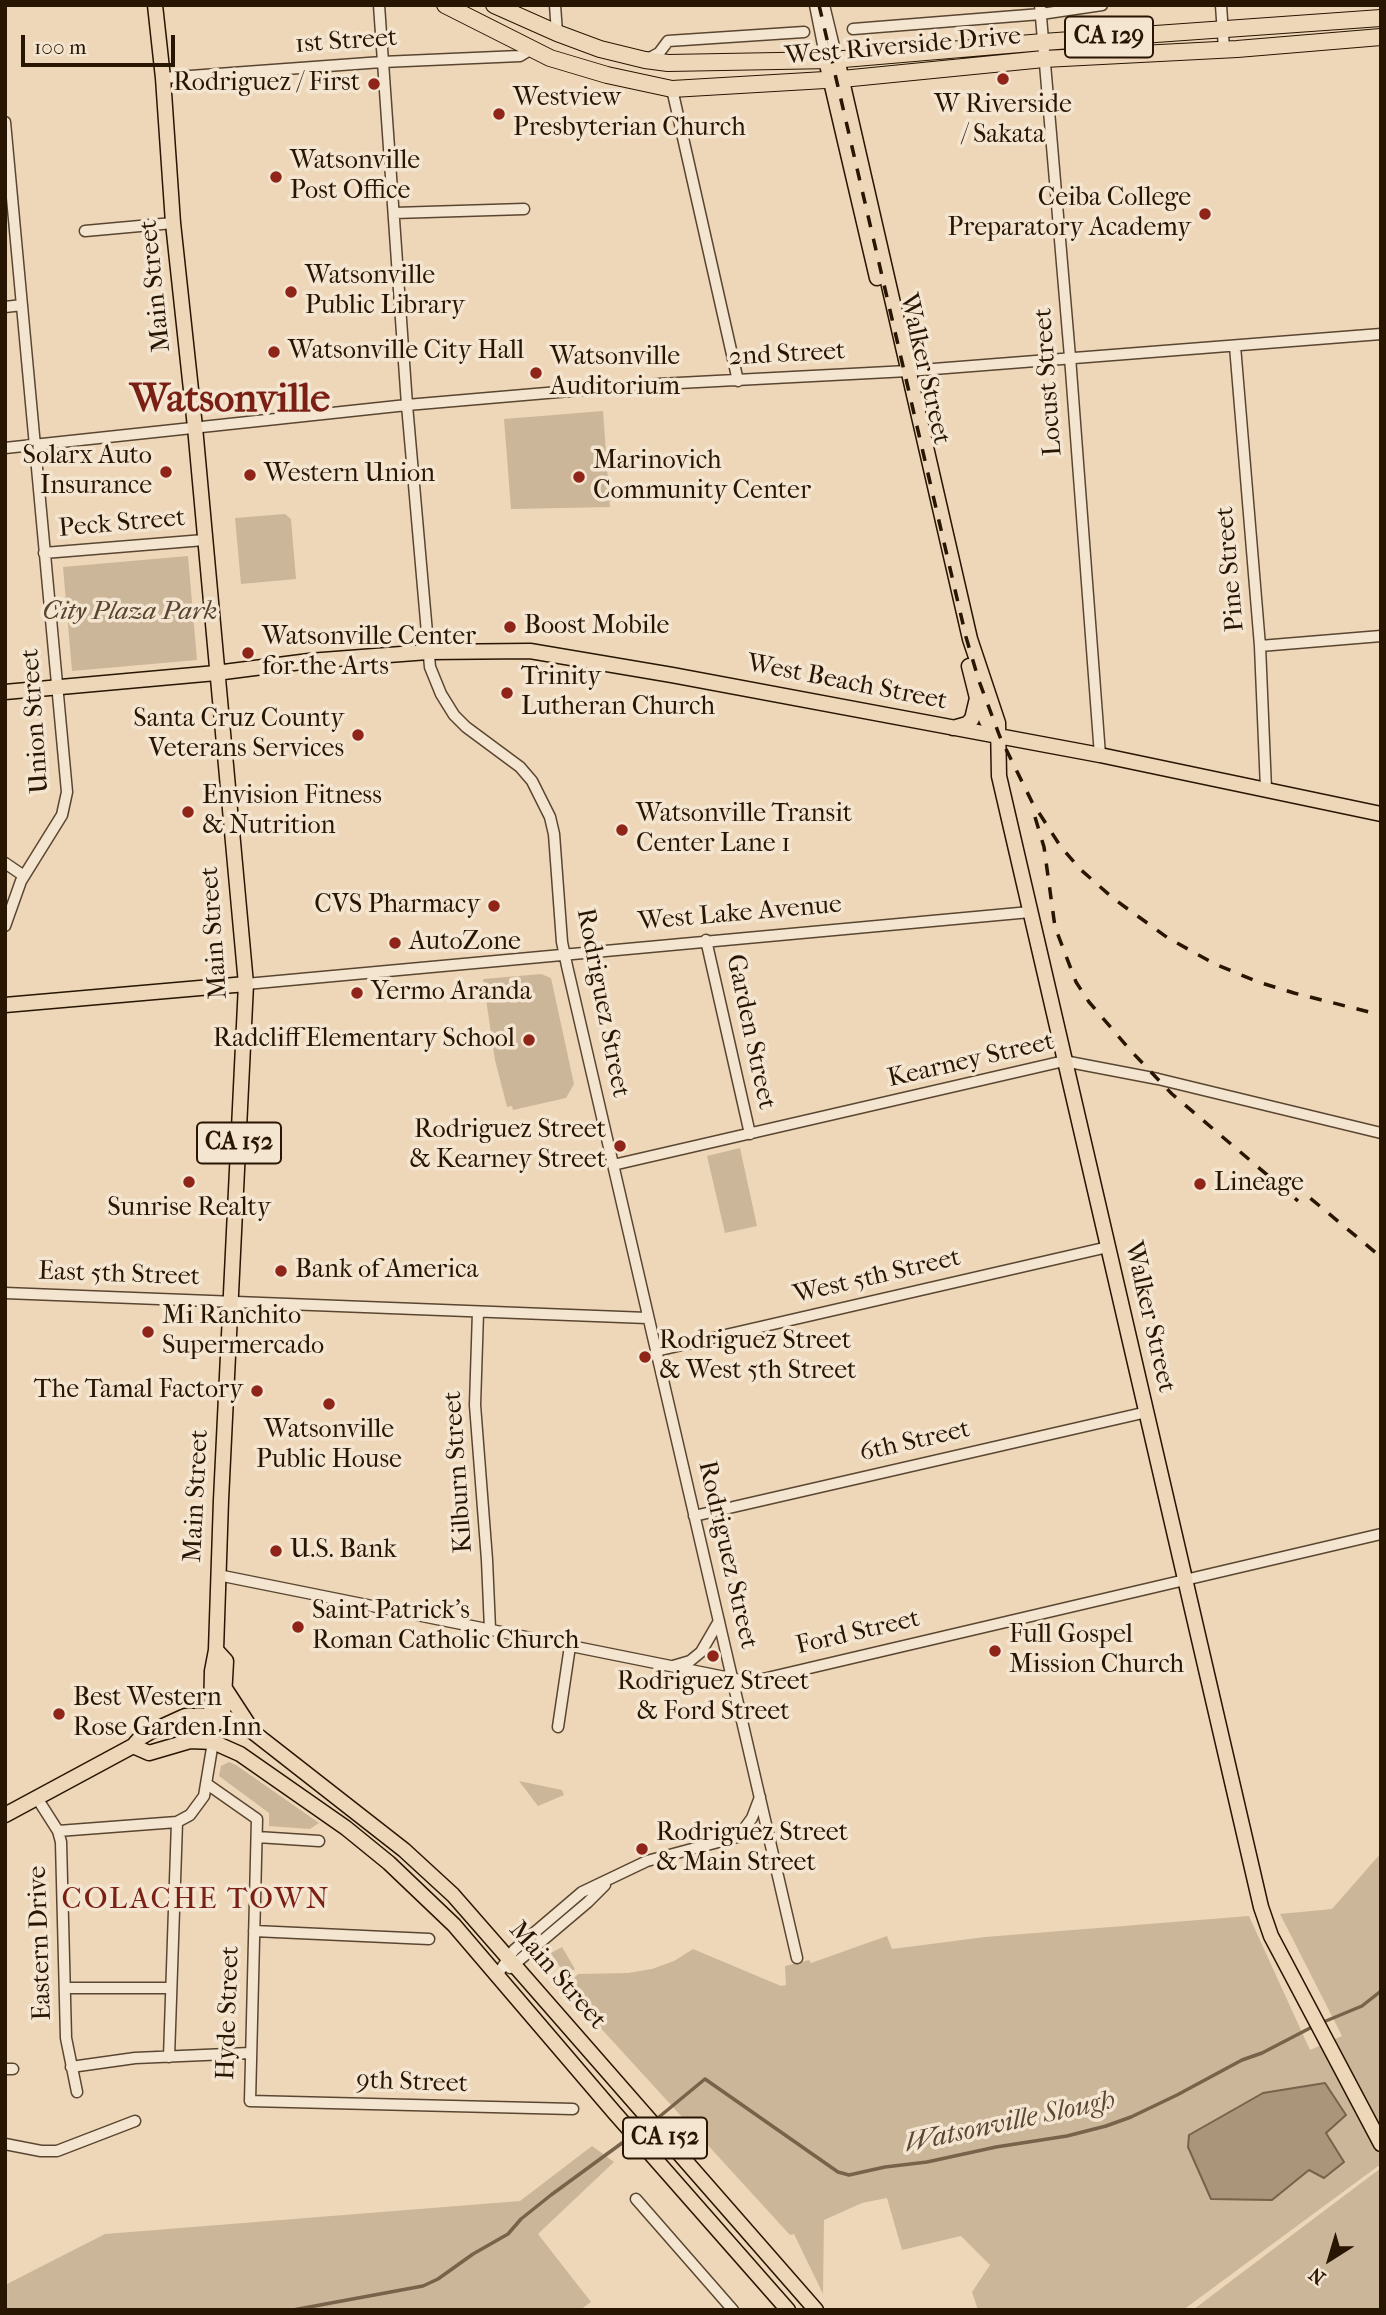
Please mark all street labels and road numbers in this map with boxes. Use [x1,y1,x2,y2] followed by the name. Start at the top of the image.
[1065,16,1153,57] road number: CA 129
[784,21,1022,73] street label: West Riverside Drive
[294,23,398,61] street label: 1st Street
[134,218,178,354] street label: Main Street
[891,290,957,448] street label: Walker Street
[1028,307,1070,457] street label: Locust Street
[728,336,846,374] street label: 2nd Street
[57,503,187,545] street label: Peck Street
[1210,505,1252,633] street label: Pine Street
[15,648,57,794] street label: Union Street
[744,648,950,718] street label: West Beach Street
[195,866,235,1000] street label: Main Street
[637,890,843,938] street label: West Lake Avenue
[568,906,636,1100] street label: Rodriguez Street
[718,952,782,1112] street label: Garden Street
[885,1027,1057,1095] street label: Kearney Street
[197,1122,281,1163] road number: CA 152
[1116,1238,1182,1396] street label: Walker Street
[790,1243,964,1311] street label: West 5th Street
[38,1257,200,1293] street label: East 5th Street
[438,1390,480,1554] street label: Kilburn Street
[857,1414,973,1470] street label: 6th Street
[178,1429,216,1563] street label: Main Street
[690,1458,764,1652] street label: Rodriguez Street
[793,1604,923,1662] street label: Ford Street
[23,1865,59,2021] street label: Eastern Drive
[502,1916,612,2036] street label: Main Street
[211,1945,247,2081] street label: Hyde Street
[356,2065,468,2101] street label: 9th Street
[623,2118,707,2158] road number: CA 152

